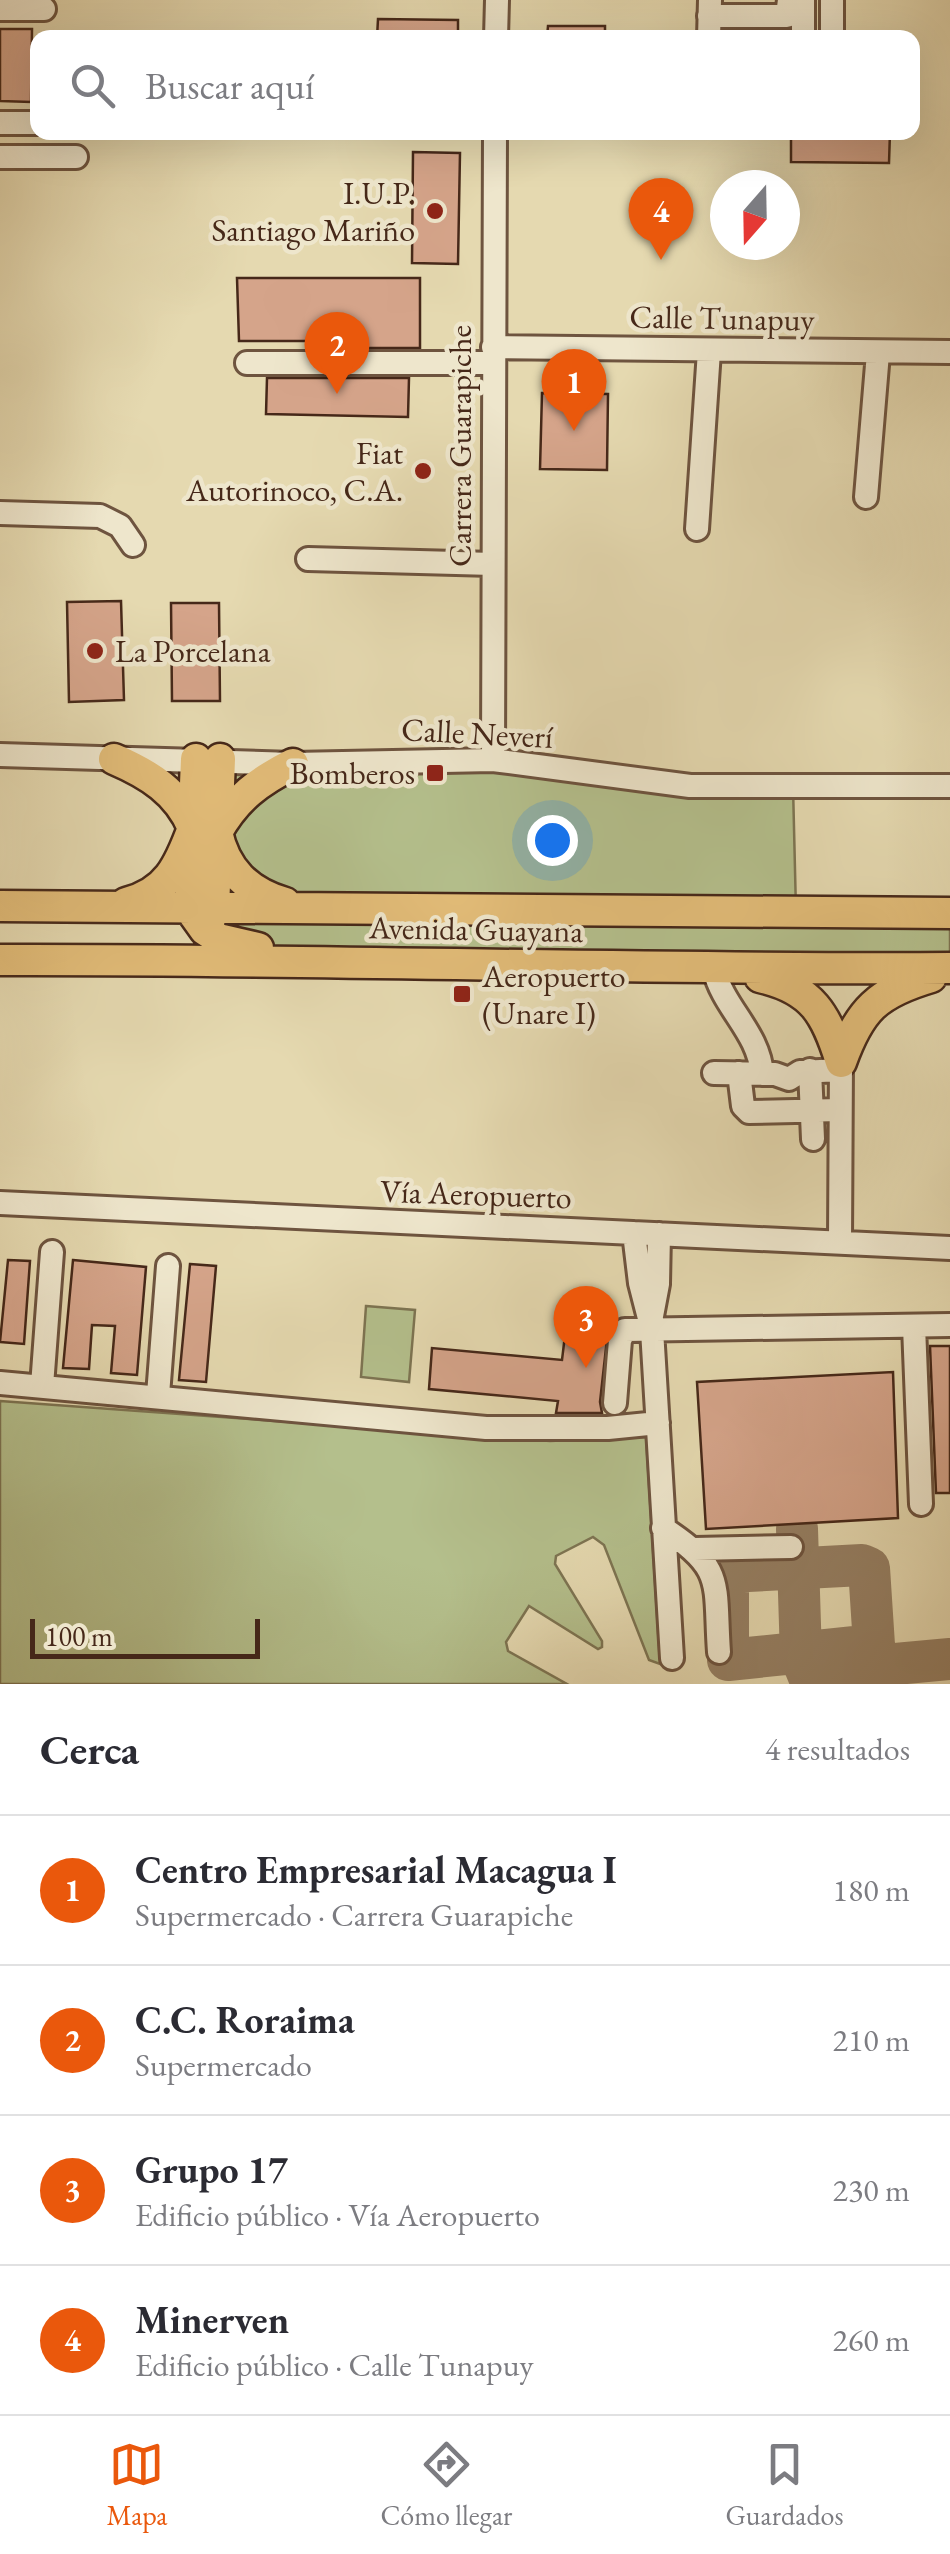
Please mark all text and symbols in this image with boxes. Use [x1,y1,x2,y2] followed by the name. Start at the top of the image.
[30,30,920,140] search box
[65,58,120,113] icon: search
[145,61,314,110] text: Buscar aquí
[710,170,800,260] north arrow
[211,172,415,251] place label: I.U.P. Santiago Mariño
[628,178,694,260] pin: 4
[424,200,446,222] marker: I.U.P. Santiago Mariño
[629,295,816,341] street label: Calle Tunapuy
[304,312,370,394] pin: 2
[439,325,481,567] street label: Carrera Guarapiche
[542,348,606,431] pin: 1
[185,432,403,511] place label: Fiat Autorinoco, C.A.
[412,460,434,482] marker: Fiat Autorinoco, C.A.
[115,630,271,672] place label: La Porcelana
[84,640,106,662] marker: La Porcelana
[400,708,554,758] street label: Calle Neverí
[290,752,415,794] place label: Bomberos
[424,762,446,784] marker: Bomberos
[527,815,578,866] your location
[367,906,584,952] street label: Avenida Guayana
[481,955,626,1034] place label: Aeropuerto (Unare I)
[451,983,473,1005] marker: Aeropuerto (Unare I)
[380,1170,572,1218] street label: Vía Aeropuerto
[554,1286,618,1368] pin: 3
[30,1614,260,1658] scale bar
[45,1618,113,1654] text: 100 m
[40,1722,139,1777] text: Cerca
[765,1728,910,1770] text: 4 resultados
[135,1845,616,1894] text: Centro Empresarial Macagua I
[64,1869,81,1911] text: 1
[833,1869,910,1911] text: 180 m
[135,1894,573,1936] text: Supermercado · Carrera Guarapiche
[135,1995,355,2044] text: C.C. Roraima
[64,2019,81,2061] text: 2
[833,2019,910,2061] text: 210 m
[135,2044,312,2086] text: Supermercado
[135,2145,288,2194] text: Grupo 17
[64,2169,81,2211] text: 3
[833,2169,910,2211] text: 230 m
[135,2194,540,2236] text: Edificio público · Vía Aeropuerto
[135,2295,289,2344] text: Minerven
[64,2319,81,2361] text: 4
[833,2319,910,2361] text: 260 m
[135,2344,534,2386] text: Edificio público · Calle Tunapuy
[106,2437,167,2533] tab: Mapa
[380,2437,512,2533] tab: Cómo llegar
[725,2437,844,2533] tab: Guardados

